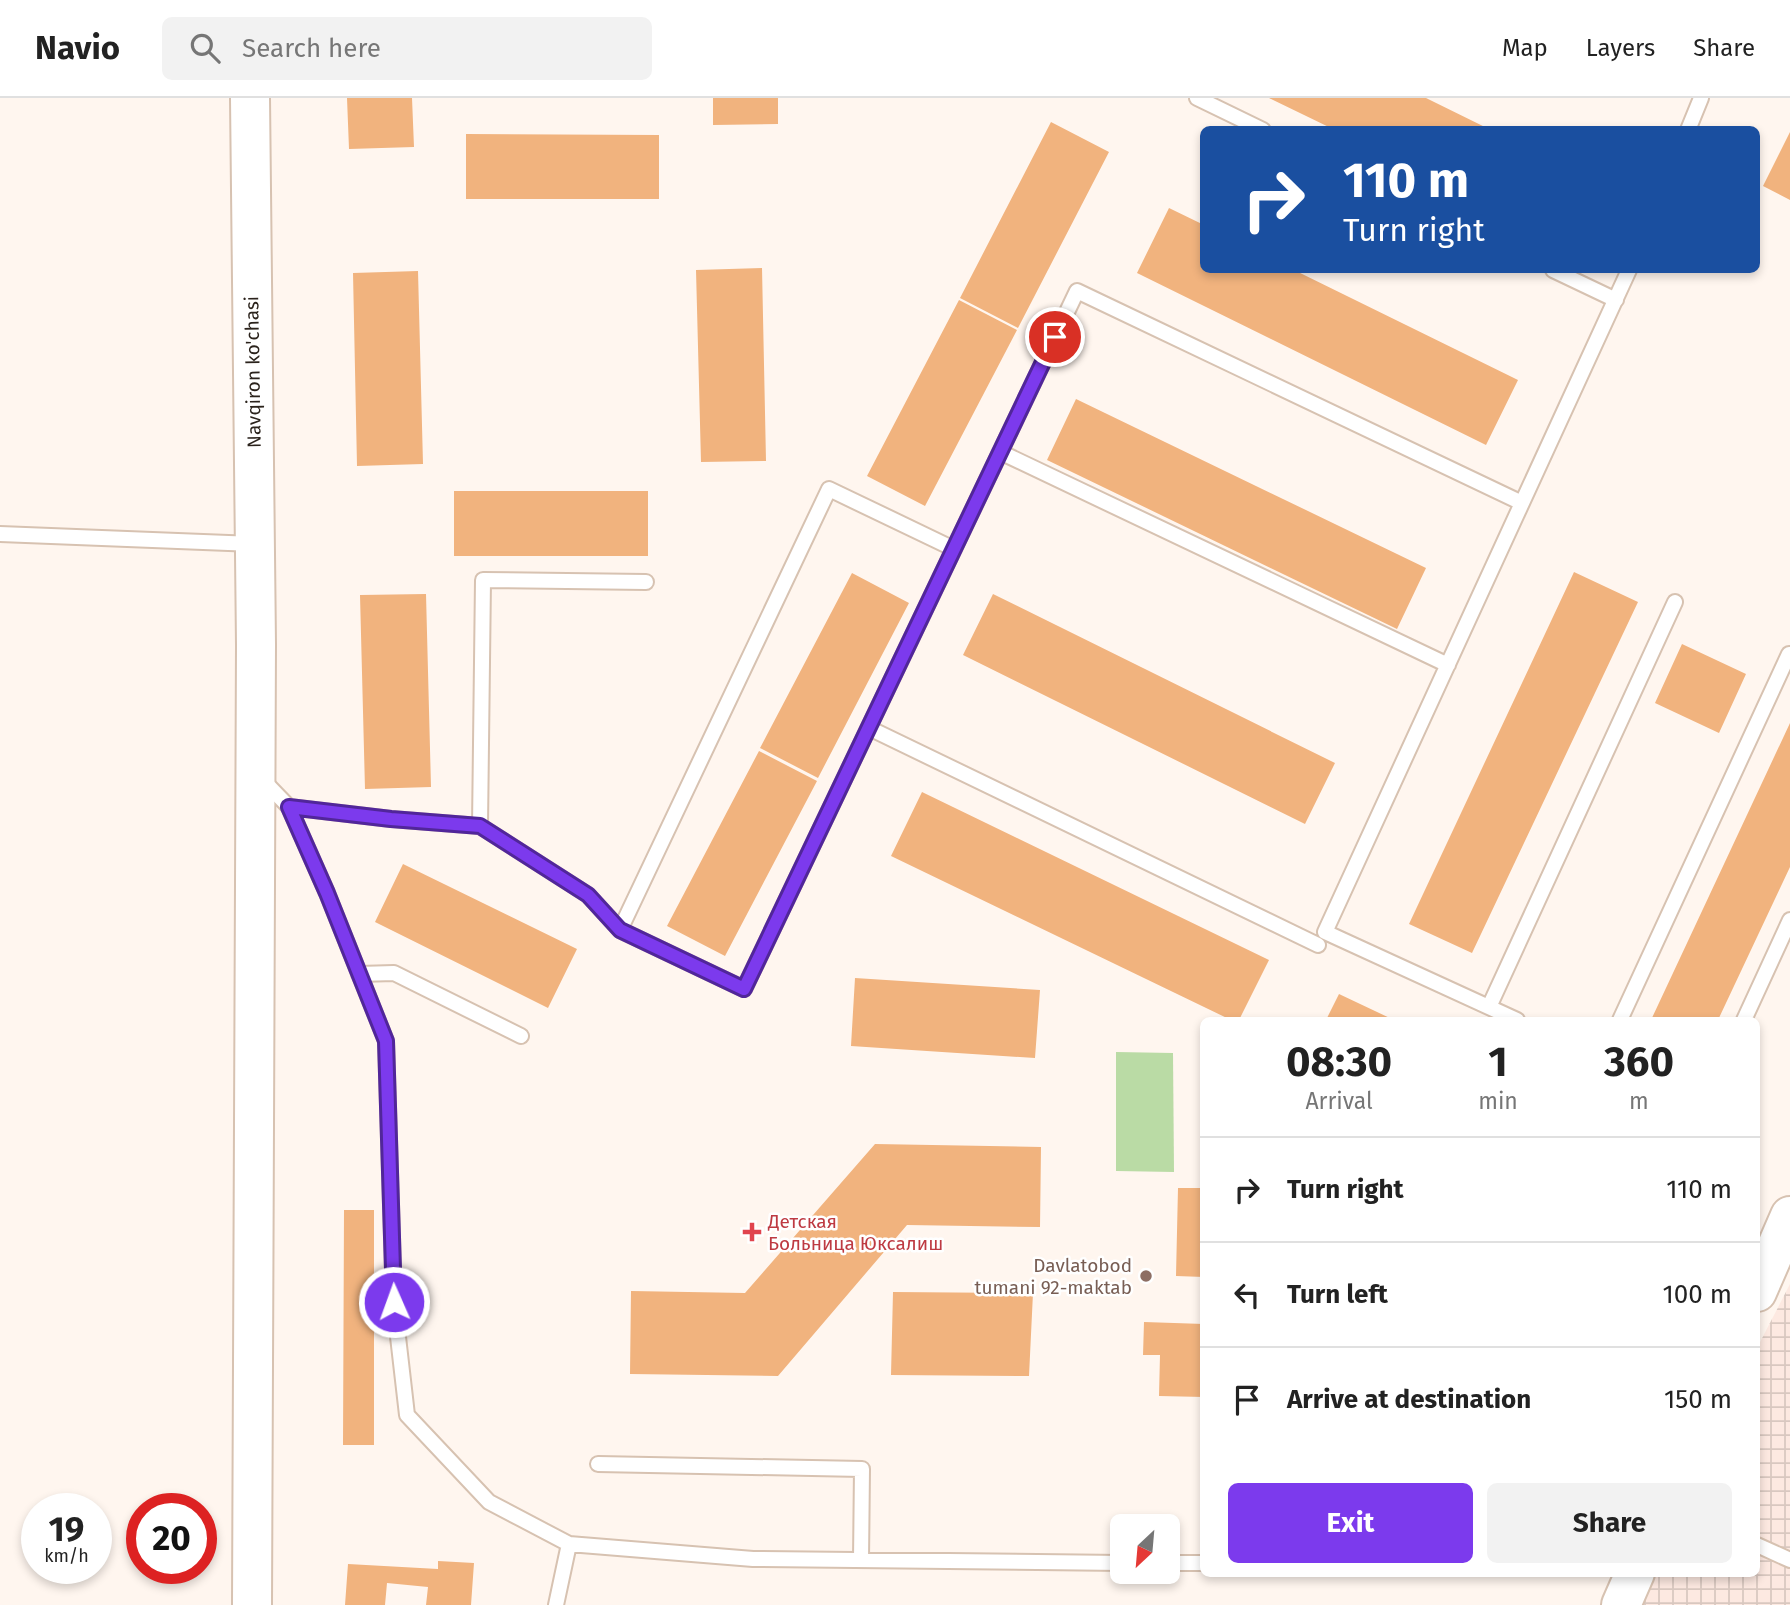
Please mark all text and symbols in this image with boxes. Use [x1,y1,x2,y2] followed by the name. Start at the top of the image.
[162,17,652,80] search box
[35,28,120,68] text: Navio
[186,29,224,67] icon: search
[242,33,381,64] text: Search here
[1502,34,1548,62] text: Map
[1586,34,1655,62] text: Layers
[1693,34,1755,62] text: Share
[1343,151,1469,210] text: 110 m
[1228,154,1319,245] icon: right
[1343,211,1485,249] text: Turn right
[240,296,266,448] street label: Navqiron ko'chasi
[1025,307,1085,367] pin
[1036,318,1074,356] icon: arrive
[1286,1037,1392,1087] text: 08:30
[1488,1037,1508,1087] text: 1
[1604,1037,1674,1087] text: 360
[1305,1087,1373,1115] text: Arrival
[1478,1087,1518,1115] text: min
[1629,1087,1649,1115] text: m
[1228,1171,1266,1209] icon: right
[1287,1174,1404,1205] text: Turn right
[1666,1174,1732,1205] text: 110 m
[767,1210,943,1255] place label: Детская Больница Юксалиш
[742,1222,762,1242] marker: Детская Больница Юксалиш
[975,1254,1132,1299] place label: Davlatobod tumani 92-maktab
[357,1265,431,1339] position arrow
[1138,1268,1154,1284] marker: Davlatobod tumani 92-maktab
[1228,1276,1266,1314] icon: left
[1287,1279,1388,1310] text: Turn left
[1663,1279,1732,1310] text: 100 m
[1228,1381,1266,1419] icon: arrive
[1287,1384,1531,1415] text: Arrive at destination
[1664,1384,1732,1415] text: 150 m
[1228,1483,1473,1563] button: Exit
[1487,1483,1732,1563] button: Share
[126,1493,217,1584] speed limit sign: 20
[49,1508,84,1550] text: 19
[1110,1514,1180,1584] north arrow
[1110,1514,1180,1584] map controls
[44,1545,89,1567] text: km/h

